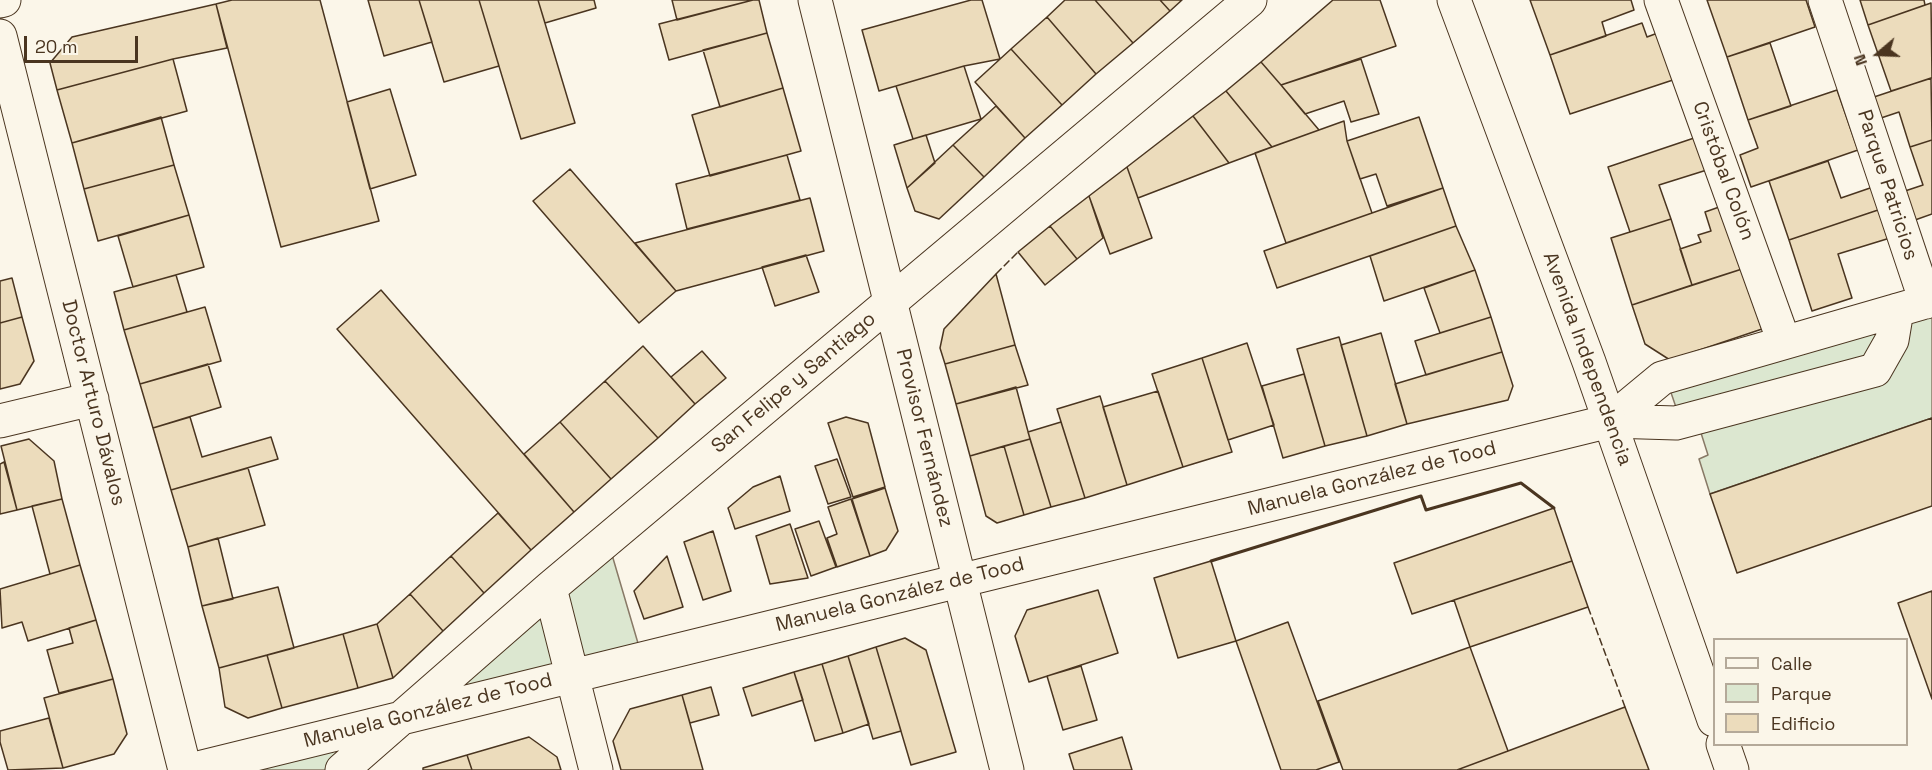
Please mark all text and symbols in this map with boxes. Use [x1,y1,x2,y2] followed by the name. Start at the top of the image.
[27,24,141,62] scale bar
[1848,24,1908,84] north arrow
[35,35,78,58] text: 20 m
[1849,52,1872,69] text: N
[1687,98,1759,244] street label: Cristóbal Colón
[1851,107,1923,263] street label: Parque Patricios
[1537,249,1637,469] street label: Avenida Independencia
[56,298,130,508] street label: Doctor Arturo Dávalos
[707,307,881,459] street label: San Felipe y Santiago
[890,346,958,530] street label: Provisor Fernández
[1245,436,1499,522] street label: Manuela González de Tood
[773,552,1027,638] street label: Manuela González de Tood
[1713,638,1908,746] legend
[1771,652,1812,675] text: Calle
[301,668,555,754] street label: Manuela González de Tood
[1771,682,1832,705] text: Parque
[1771,712,1835,735] text: Edificio

